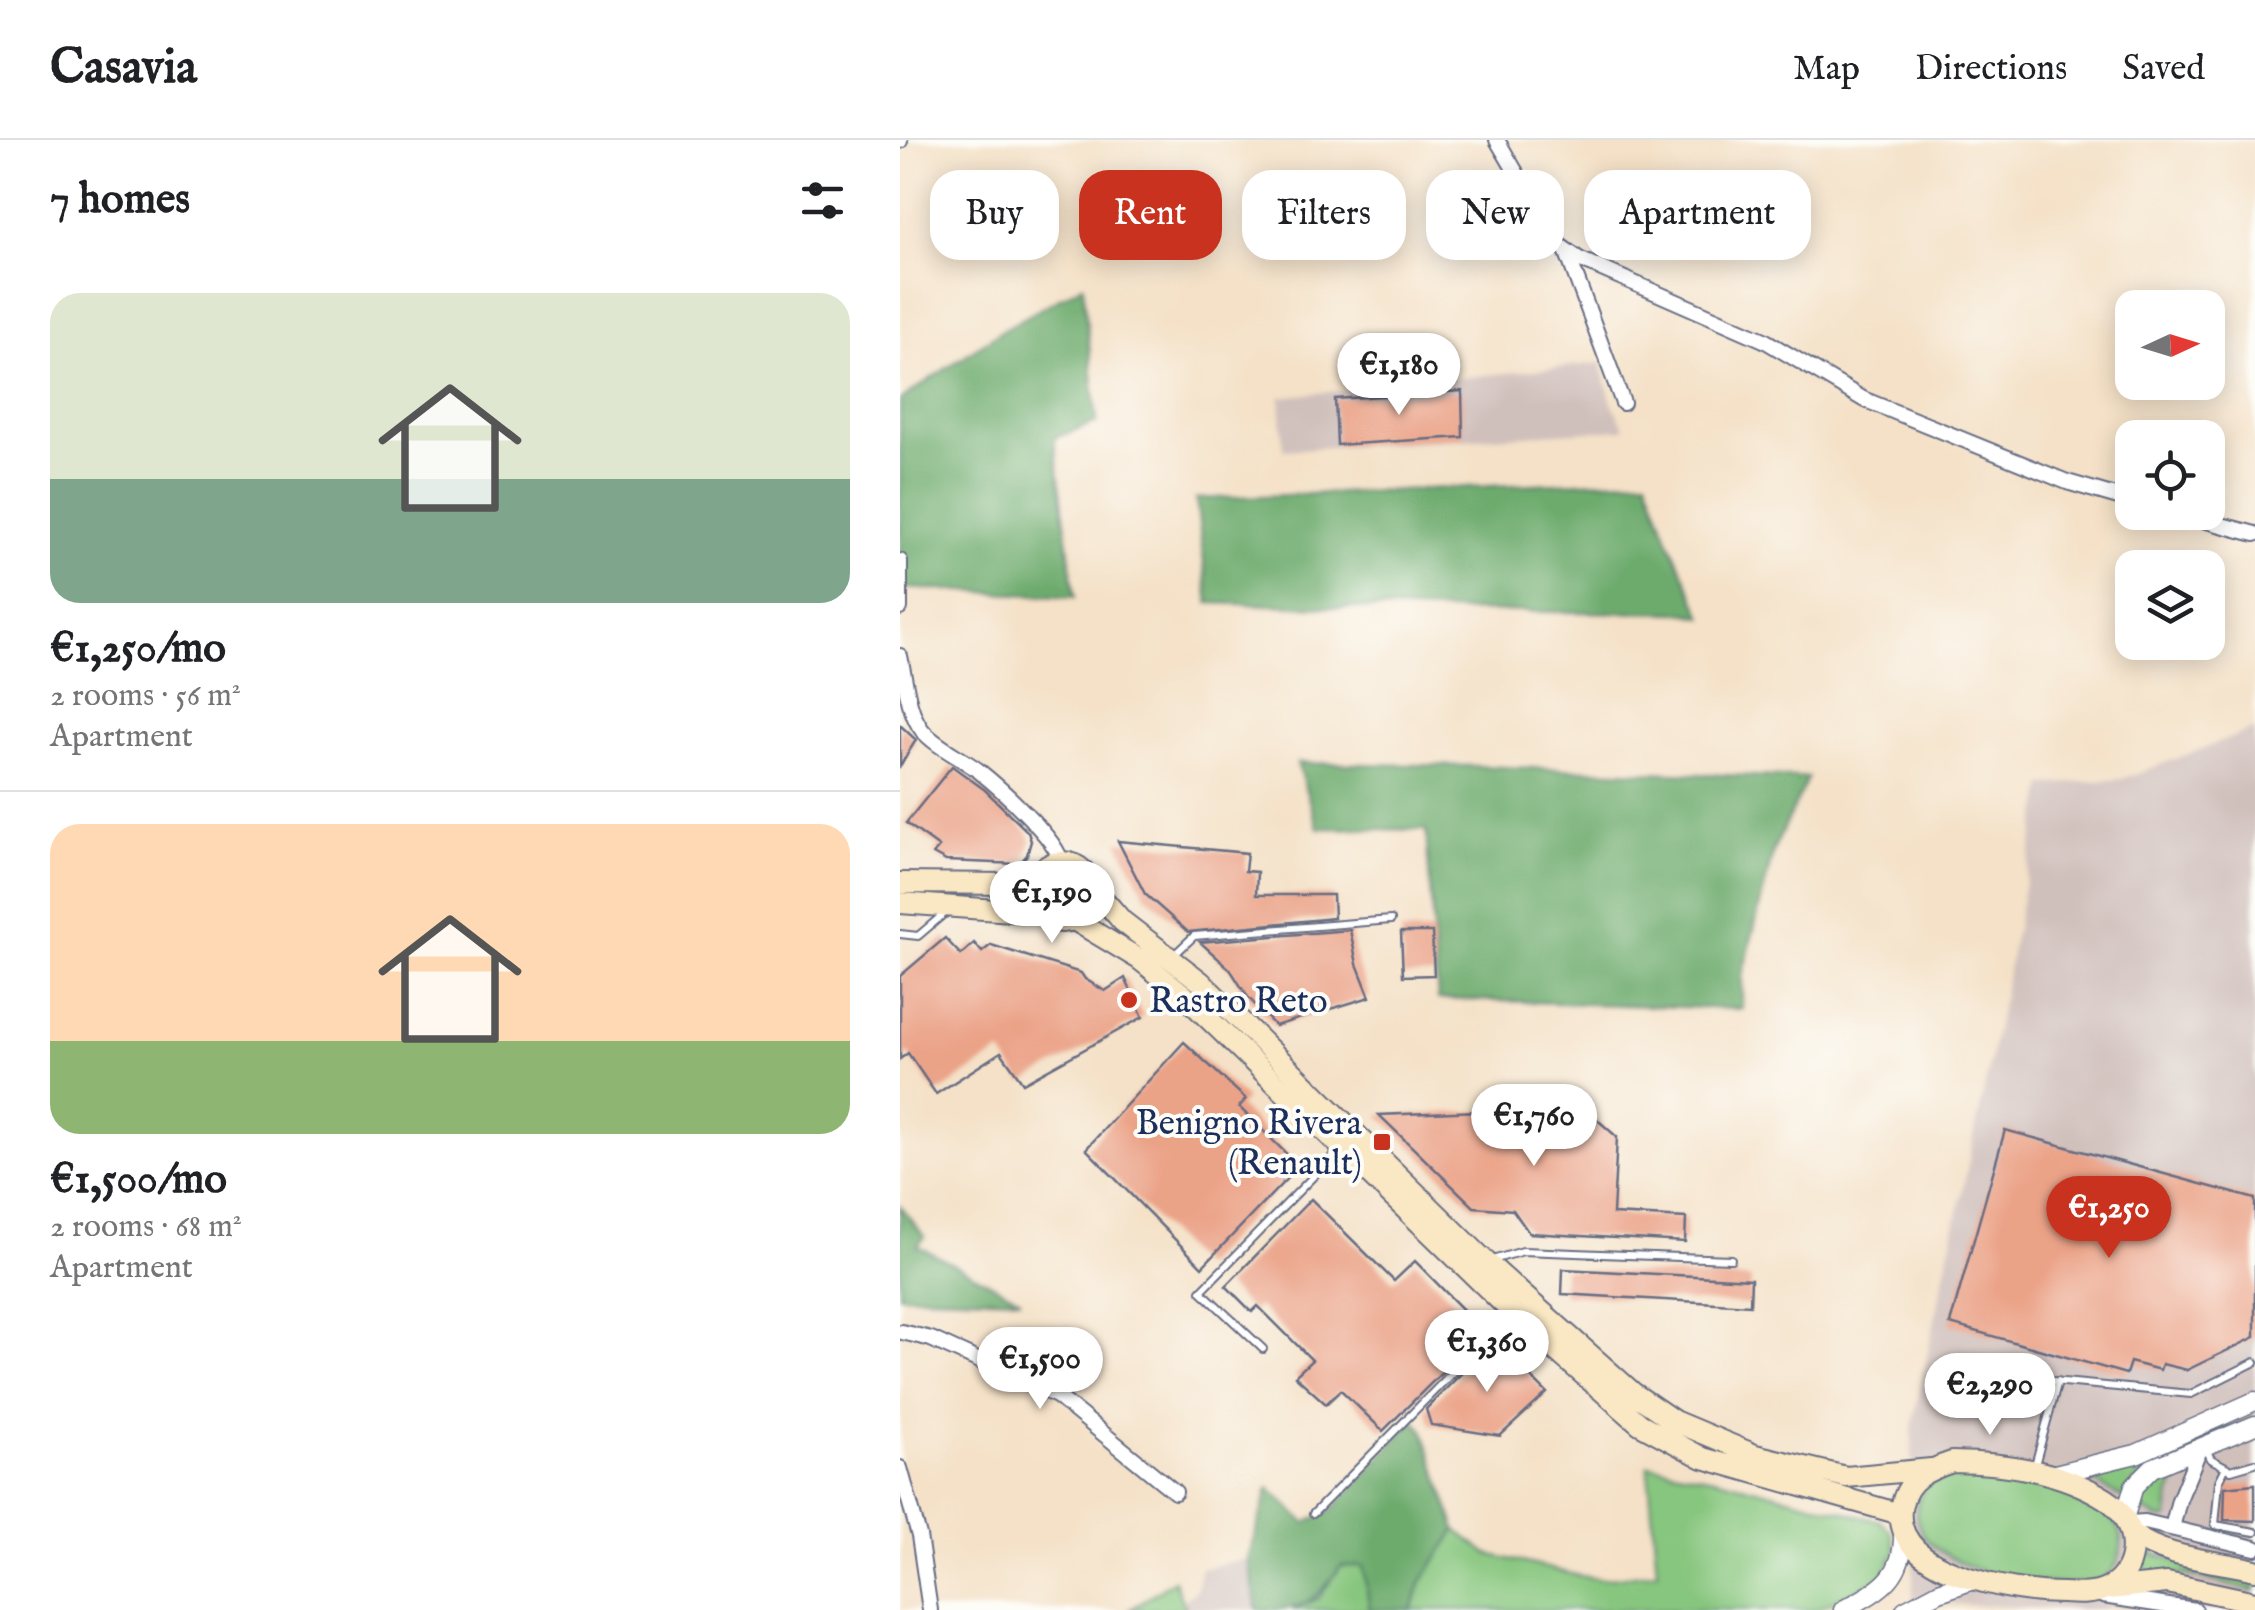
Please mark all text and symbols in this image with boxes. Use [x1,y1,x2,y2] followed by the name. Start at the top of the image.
[50,39,197,99] text: Casavia
[1793,47,1860,92] text: Map
[1915,47,2067,92] text: Directions
[2122,47,2205,92] text: Saved
[930,170,1059,260] chip: Buy
[1079,170,1222,260] chip: Rent
[1242,170,1406,260] chip: Filters
[1426,170,1564,260] chip: New
[1584,170,1811,260] chip: Apartment
[795,173,850,228] icon: filters
[50,174,190,227] text: 7 homes
[2115,290,2225,400] north arrow
[2115,290,2225,660] map controls
[1318,333,1480,418] pin: €1,180
[1359,345,1439,386] text: €1,180
[360,358,540,538] icon: home
[2115,420,2225,530] button: locate
[2115,550,2225,660] button: layers
[50,623,226,676] text: €1,250/mo
[50,676,241,717] text: 2 rooms · 56 m²
[50,717,193,758] text: Apartment
[971,861,1133,946] pin: €1,190
[1012,873,1092,914] text: €1,190
[360,889,540,1069] icon: home
[1149,980,1328,1025] place label: Rastro Reto
[1118,989,1140,1011] marker: Rastro Reto
[1453,1084,1615,1169] pin: €1,760
[1493,1096,1575,1137] text: €1,760
[1136,1102,1363,1187] place label: Benigno Rivera (Renault)
[1371,1131,1393,1153] marker: Benigno Rivera (Renault)
[50,1154,227,1207] text: €1,500/mo
[2028,1176,2190,1261] pin: €1,250
[2068,1188,2150,1229] text: €1,250
[50,1207,242,1248] text: 2 rooms · 68 m²
[50,1248,193,1289] text: Apartment
[1406,1310,1568,1395] pin: €1,360
[1447,1322,1527,1363] text: €1,360
[959,1327,1121,1412] pin: €1,500
[999,1339,1081,1380] text: €1,500
[1909,1353,2071,1438] pin: €2,290
[1947,1365,2033,1406] text: €2,290

